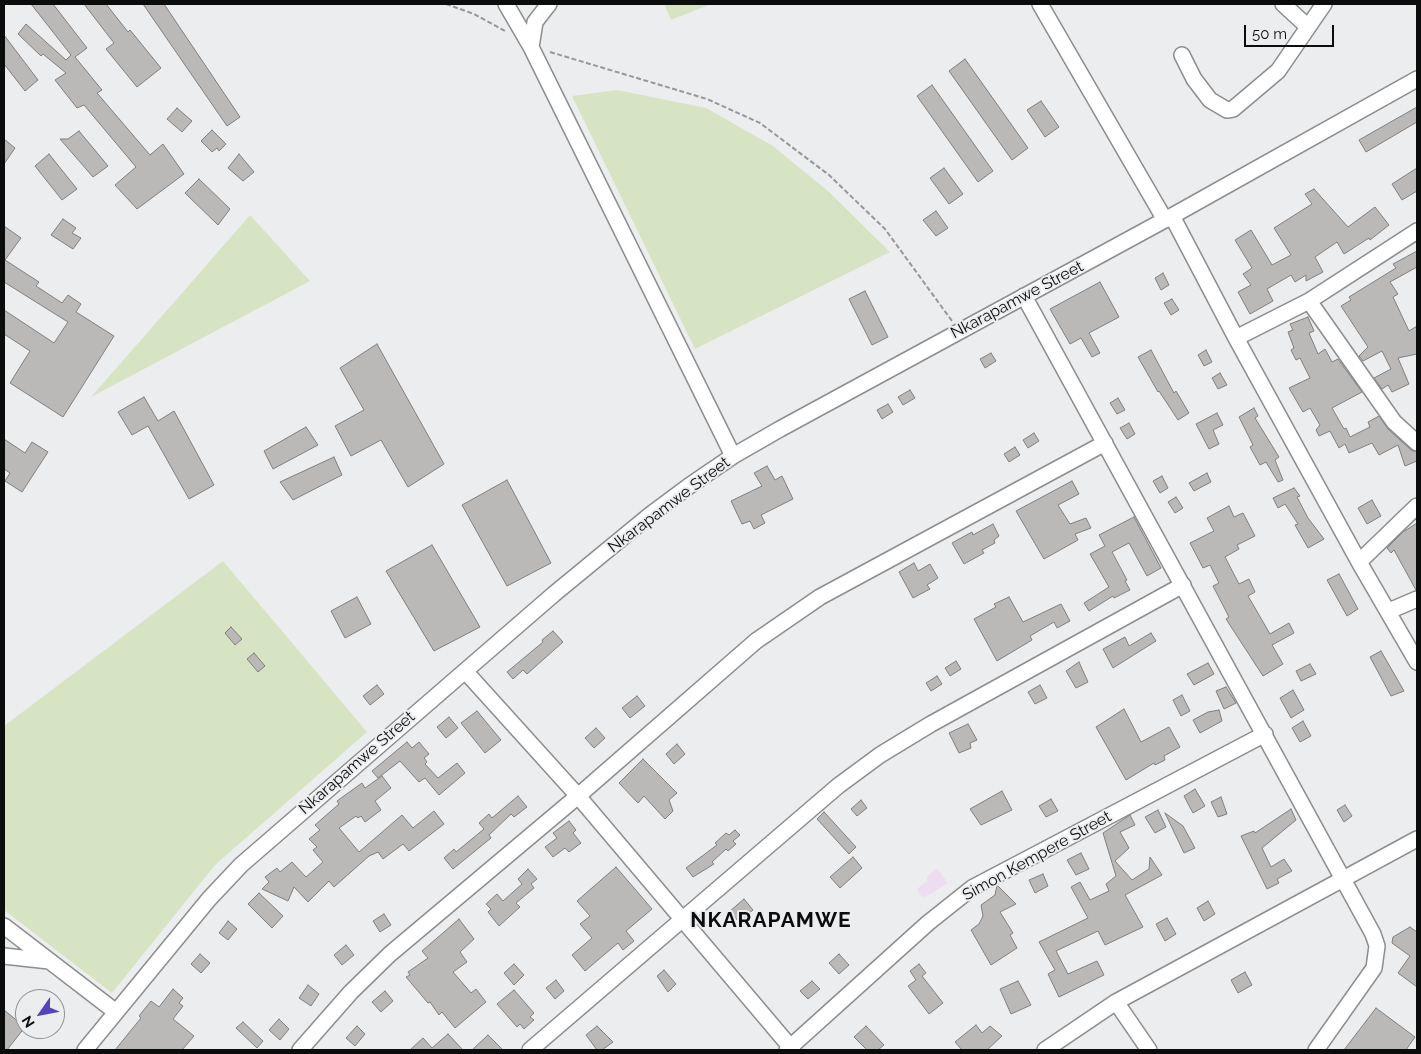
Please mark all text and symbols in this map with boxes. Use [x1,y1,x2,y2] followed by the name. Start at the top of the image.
[1246,15,1336,47] scale bar
[1252,25,1287,43] text: 50 m
[947,257,1087,343] street label: Nkarapamwe Street
[604,453,734,557] street label: Nkarapamwe Street
[295,707,419,819] street label: Nkarapamwe Street
[959,807,1115,905] street label: Simon Kempere Street
[689,908,853,934] district label: NKARAPAMWE
[15,989,65,1039] north arrow
[19,1013,38,1030] text: N

